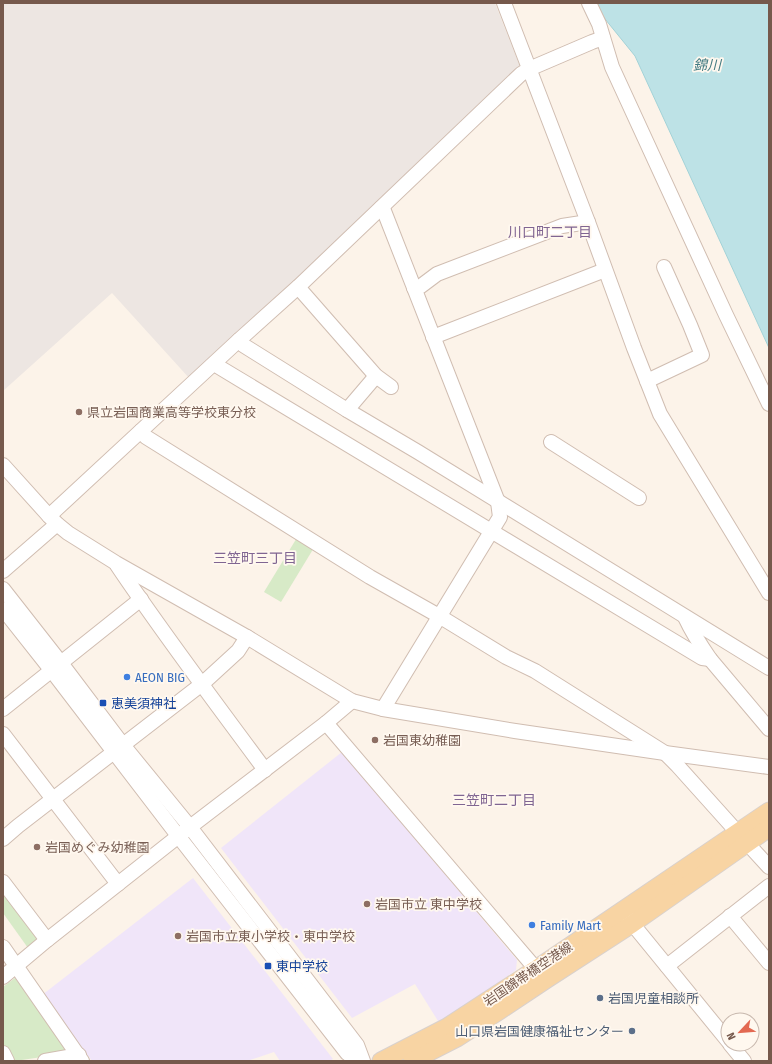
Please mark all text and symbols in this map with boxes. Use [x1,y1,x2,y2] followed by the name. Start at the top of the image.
[693,57,723,74] water label: 錦川
[508,224,592,241] district label: 川口町二丁目
[87,405,256,420] place label: 県立岩国商業高等学校東分校
[74,407,84,417] marker: 県立岩国商業高等学校東分校
[213,550,297,567] district label: 三笠町三丁目
[135,670,185,685] place label: AEON BIG
[122,672,132,682] marker: AEON BIG
[111,696,176,711] place label: 恵美須神社
[98,698,108,708] marker: 恵美須神社
[383,733,461,748] place label: 岩国東幼稚園
[370,735,380,745] marker: 岩国東幼稚園
[452,792,536,809] district label: 三笠町二丁目
[45,840,149,855] place label: 岩国めぐみ幼稚園
[32,842,42,852] marker: 岩国めぐみ幼稚園
[375,897,482,912] place label: 岩国市立 東中学校
[362,899,372,909] marker: 岩国市立 東中学校
[540,918,602,933] place label: Family Mart
[527,920,537,930] marker: Family Mart
[186,929,355,944] place label: 岩国市立東小学校・東中学校
[173,931,183,941] marker: 岩国市立東小学校・東中学校
[481,939,575,1009] street label: 岩国錦帯橋空港線
[276,959,328,974] place label: 東中学校
[263,961,273,971] marker: 東中学校
[608,991,699,1006] place label: 岩国児童相談所
[595,993,605,1003] marker: 岩国児童相談所
[720,1012,760,1052] north arrow
[455,1024,624,1039] place label: 山口県岩国健康福祉センター
[627,1026,637,1036] marker: 山口県岩国健康福祉センター
[724,1030,739,1042] text: N

